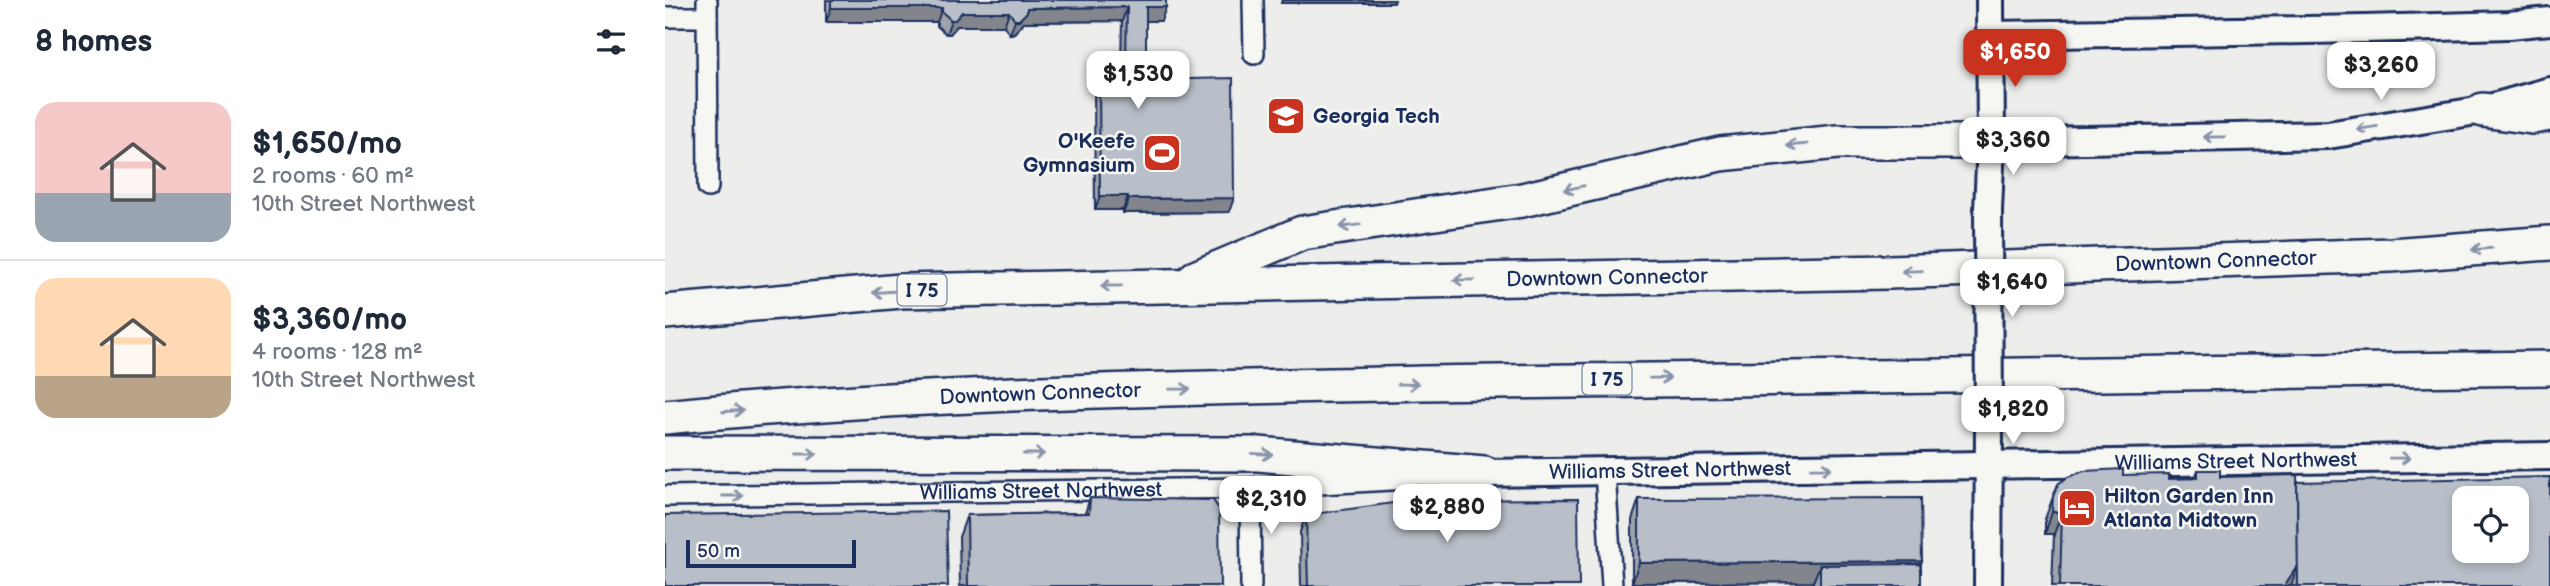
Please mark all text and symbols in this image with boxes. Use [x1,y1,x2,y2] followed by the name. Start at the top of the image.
[592,23,630,61] icon: filters
[35,24,152,60] text: 8 homes
[1958,29,2072,89] pin: $1,650
[1979,38,2051,66] text: $1,650
[2324,42,2438,102] pin: $3,260
[2343,51,2419,79] text: $3,260
[1081,52,1195,111] pin: $1,530
[1103,60,1173,88] text: $1,530
[1265,95,1307,137] school or university icon: Georgia Tech
[1313,104,1440,129] place label: Georgia Tech
[1956,118,2070,177] pin: $3,360
[2356,122,2379,135] one-way arrow
[252,126,402,162] text: $1,650/mo
[1975,126,2051,154] text: $3,360
[1023,129,1135,178] place label: O'Keefe Gymnasium
[91,130,175,214] icon: home
[2203,130,2226,144] one-way arrow
[1141,132,1183,174] sports icon: O'Keefe Gymnasium
[1787,139,1809,152] one-way arrow
[252,162,414,190] text: 2 rooms · 60 m²
[1563,182,1586,195] one-way arrow
[252,190,475,218] text: 10th Street Northwest
[1339,219,1362,232] one-way arrow
[2471,243,2494,256] one-way arrow
[2115,246,2317,277] street label: Downtown Connector
[1955,260,2069,319] pin: $1,640
[1506,263,1708,292] street label: Downtown Connector
[1901,265,1924,278] one-way arrow
[1976,268,2048,296] text: $1,640
[1453,273,1476,287] one-way arrow
[897,274,947,306] road number: I 75
[1099,280,1122,293] one-way arrow
[873,286,895,299] one-way arrow
[252,302,407,338] text: $3,360/mo
[91,306,175,390] icon: home
[252,338,423,366] text: 4 rooms · 128 m²
[1583,364,1632,394] road number: I 75
[252,366,475,394] text: 10th Street Northwest
[1648,371,1671,385] one-way arrow
[1396,377,1419,390] one-way arrow
[939,378,1142,410] street label: Downtown Connector
[1169,382,1192,395] one-way arrow
[1956,386,2070,446] pin: $1,820
[1977,395,2049,423] text: $1,820
[721,404,744,417] one-way arrow
[795,447,818,461] one-way arrow
[1022,447,1045,461] one-way arrow
[2115,447,2358,476] street label: Williams Street Northwest
[1250,448,1273,461] one-way arrow
[2388,451,2411,465] one-way arrow
[1549,456,1792,485] street label: Williams Street Northwest
[1809,461,1832,475] one-way arrow
[1214,476,1328,536] pin: $2,310
[920,477,1163,506] street label: Williams Street Northwest
[1390,484,1504,544] pin: $2,880
[2103,484,2274,533] place label: Hilton Garden Inn Atlanta Midtown
[1235,485,1307,513] text: $2,310
[2452,486,2529,563] map controls
[2452,486,2529,563] button: locate
[2056,487,2098,529] hotel icon: Hilton Garden Inn Atlanta Midtown
[721,489,744,503] one-way arrow
[1409,493,1485,521] text: $2,880
[686,537,856,569] scale bar
[697,540,740,563] text: 50 m

